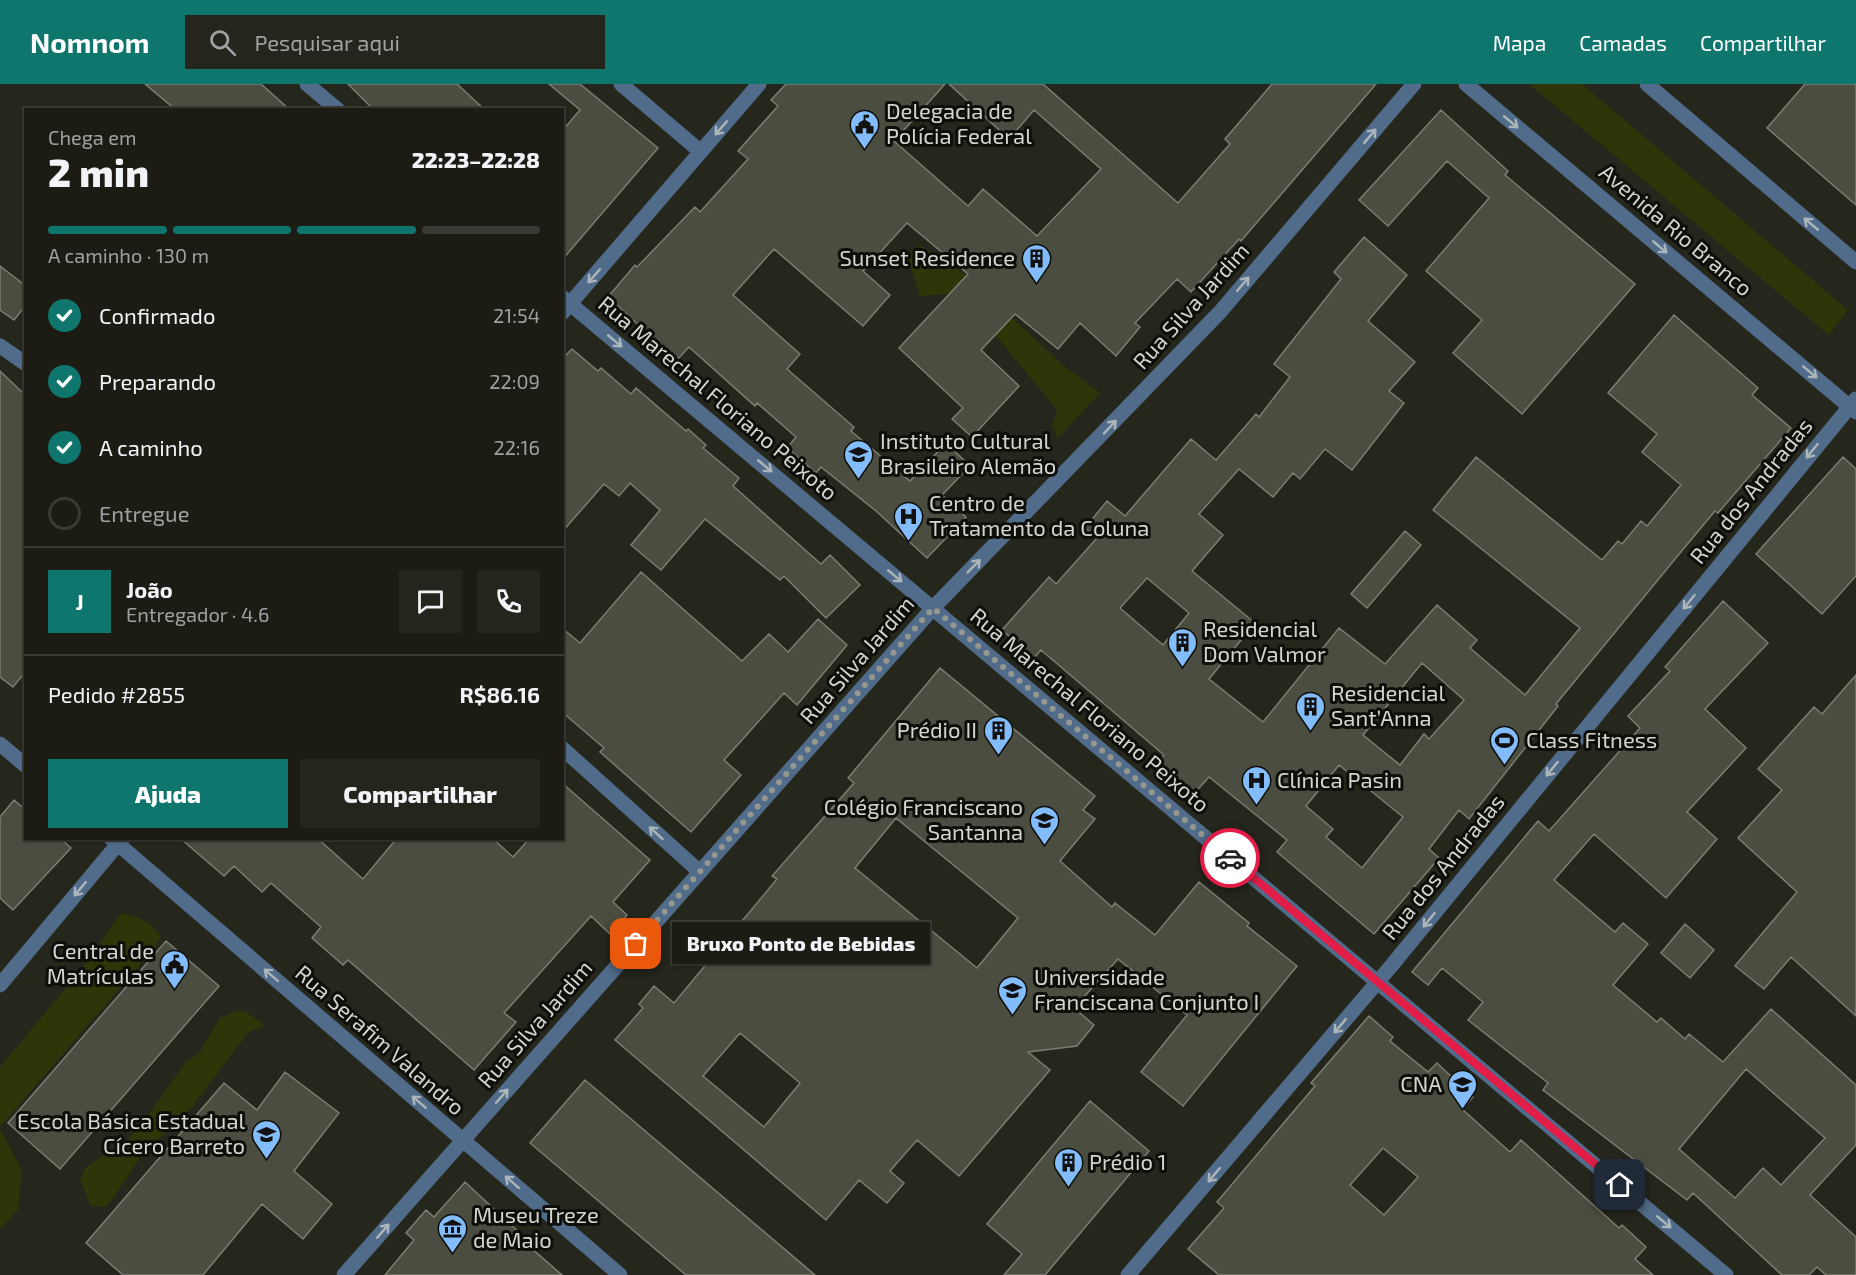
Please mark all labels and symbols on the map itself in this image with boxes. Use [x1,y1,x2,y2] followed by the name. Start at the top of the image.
[886,97,1032,148] place label: Delegacia de Polícia Federal
[849,108,881,150] public building icon: Delegacia de Polícia Federal
[1503,115,1519,128] one-way arrow
[714,120,728,135] one-way arrow
[1363,128,1376,144] one-way arrow
[1595,158,1758,301] street label: Avenida Rio Branco
[1804,217,1819,231] one-way arrow
[1127,237,1254,374] street label: Rua Silva Jardim
[1652,240,1667,254] one-way arrow
[1020,242,1052,284] building icon: Sunset Residence
[840,244,1015,270] place label: Sunset Residence
[587,268,601,283] one-way arrow
[1236,277,1250,292] one-way arrow
[594,290,843,505] street label: Rua Marechal Floriano Peixoto
[607,334,622,348] one-way arrow
[1802,366,1818,379] one-way arrow
[1684,412,1817,568] street label: Rua dos Andradas
[1103,420,1117,435] one-way arrow
[880,427,1056,478] place label: Instituto Cultural Brasileiro Alemão
[843,438,875,480] school or university icon: Instituto Cultural Brasileiro Alemão
[1806,443,1819,459] one-way arrow
[757,460,773,473] one-way arrow
[929,489,1149,540] place label: Centro de Tratamento da Coluna
[892,500,924,542] hospital icon: Centro de Tratamento da Coluna
[966,559,981,574] one-way arrow
[887,569,902,583] one-way arrow
[794,590,919,728] street label: Rua Silva Jardim
[1682,594,1696,609] one-way arrow
[966,602,1215,817] street label: Rua Marechal Floriano Peixoto
[1203,615,1326,666] place label: Residencial Dom Valmor
[1166,626,1198,668] building icon: Residencial Dom Valmor
[1331,679,1445,730] place label: Residencial Sant’Anna
[1294,690,1326,732] building icon: Residencial Sant’Anna
[982,714,1014,756] building icon: Prédio II
[897,716,977,742] place label: Prédio II
[1489,724,1521,766] sports icon: Class Fitness
[1526,726,1657,752] place label: Class Fitness
[1545,761,1559,776] one-way arrow
[1240,764,1272,806] hospital icon: Clínica Pasin
[1277,766,1402,792] place label: Clínica Pasin
[1376,788,1509,944] street label: Rua dos Andradas
[824,793,1023,844] place label: Colégio Franciscano Santanna
[1028,804,1060,846] school or university icon: Colégio Franciscano Santanna
[649,826,664,840] one-way arrow
[1200,828,1260,888] courier
[74,881,87,897] one-way arrow
[1422,912,1435,928] one-way arrow
[610,918,661,969] pin
[672,923,930,965] callout: Bruxo Ponto de Bebidas
[47,937,154,988] place label: Central de Matrículas
[159,948,191,990] public building icon: Central de Matrículas
[472,954,597,1092] street label: Rua Silva Jardim
[291,959,470,1120] street label: Rua Serafim Valandro
[1034,963,1259,1015] place label: Universidade Franciscana Conjunto I
[264,968,279,982] one-way arrow
[997,974,1029,1016] school or university icon: Universidade Franciscana Conjunto I
[1333,1018,1347,1033] one-way arrow
[1447,1068,1479,1110] school or university icon: CNA
[1400,1070,1442,1096] place label: CNA
[495,1089,509,1104] one-way arrow
[412,1095,427,1109] one-way arrow
[17,1107,245,1158] place label: Escola Básica Estadual Cícero Barreto
[250,1118,282,1160] school or university icon: Escola Básica Estadual Cícero Barreto
[1052,1146,1084,1188] building icon: Prédio 1
[1089,1148,1167,1174] place label: Prédio 1
[1594,1159,1645,1210] pin
[1207,1167,1220,1183] one-way arrow
[505,1175,520,1189] one-way arrow
[473,1201,599,1252] place label: Museu Treze de Maio
[436,1212,468,1254] museum icon: Museu Treze de Maio
[1656,1215,1671,1229] one-way arrow
[376,1224,390,1239] one-way arrow

